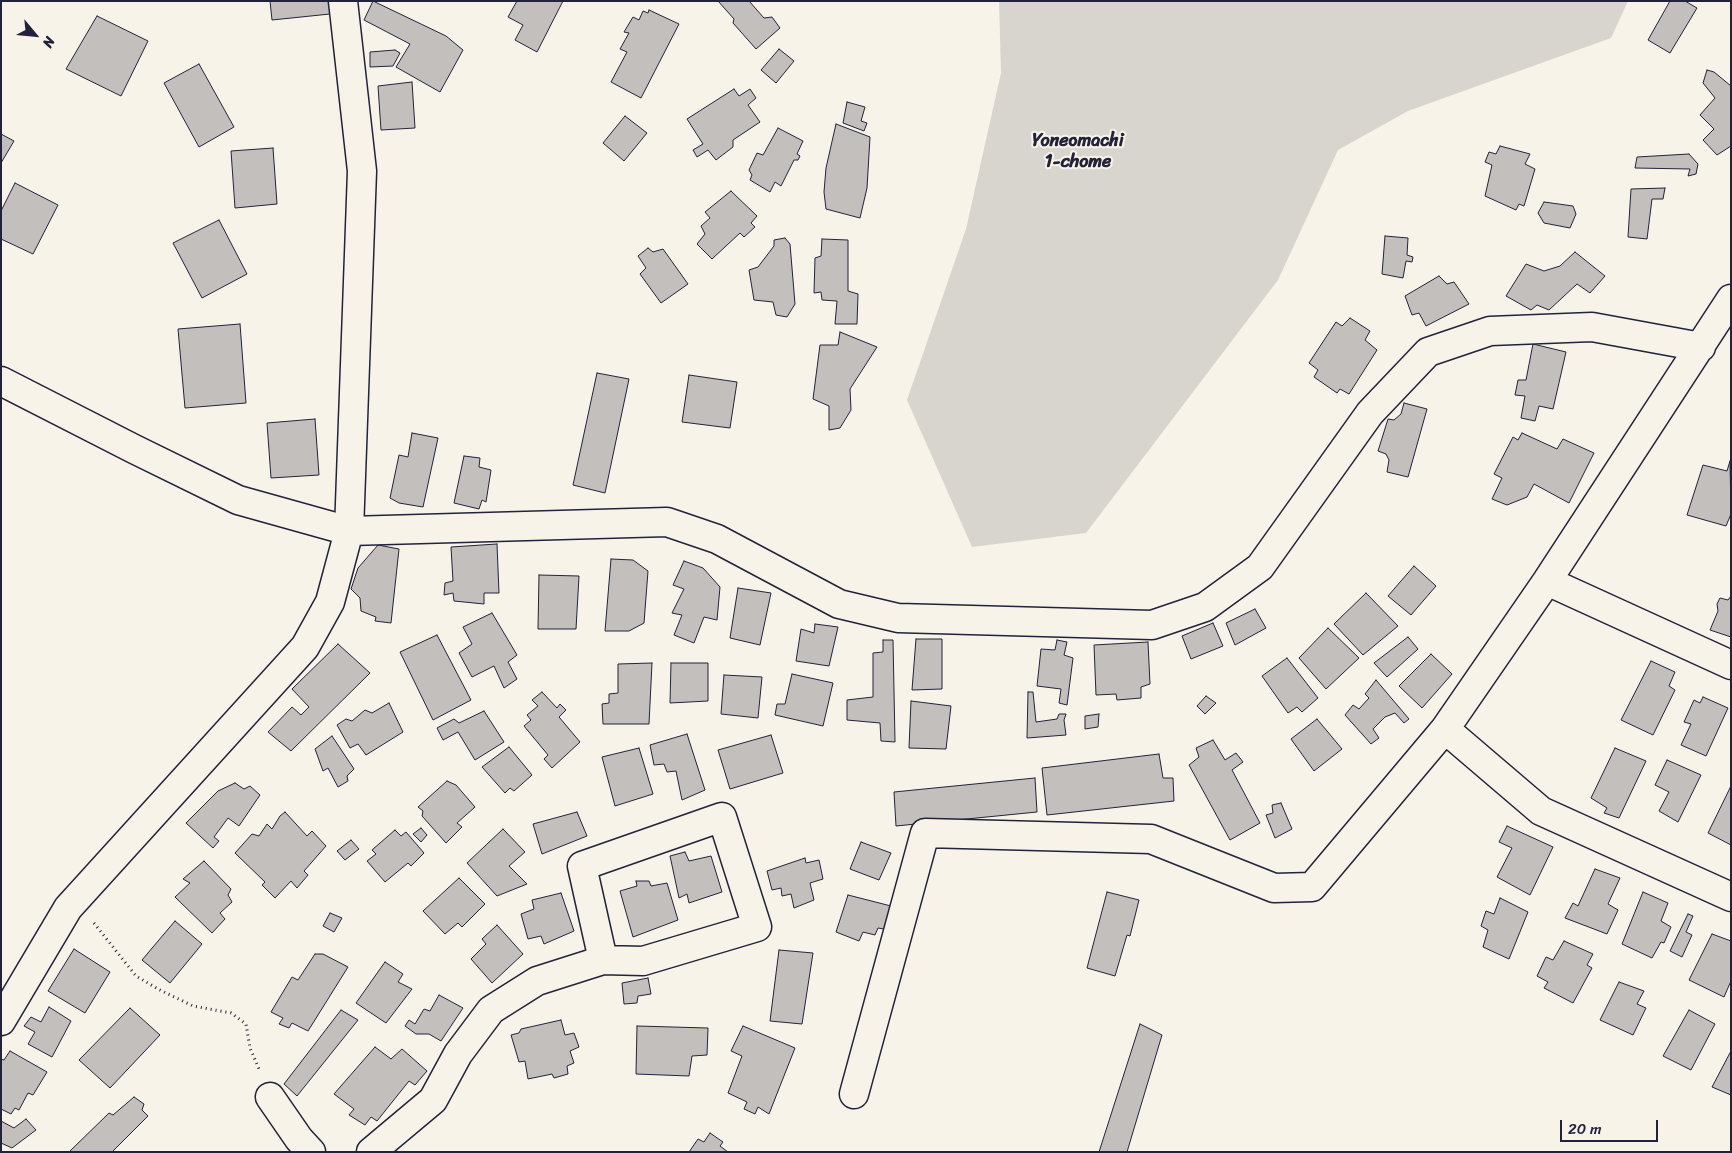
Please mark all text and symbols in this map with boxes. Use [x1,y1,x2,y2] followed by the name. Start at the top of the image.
[10,10,60,60] north arrow
[35,32,62,52] text: N
[1032,130,1124,172] district label: Yoneomachi 1-chome
[1562,1110,1660,1142] scale bar
[1568,1116,1602,1142] text: 20 m

